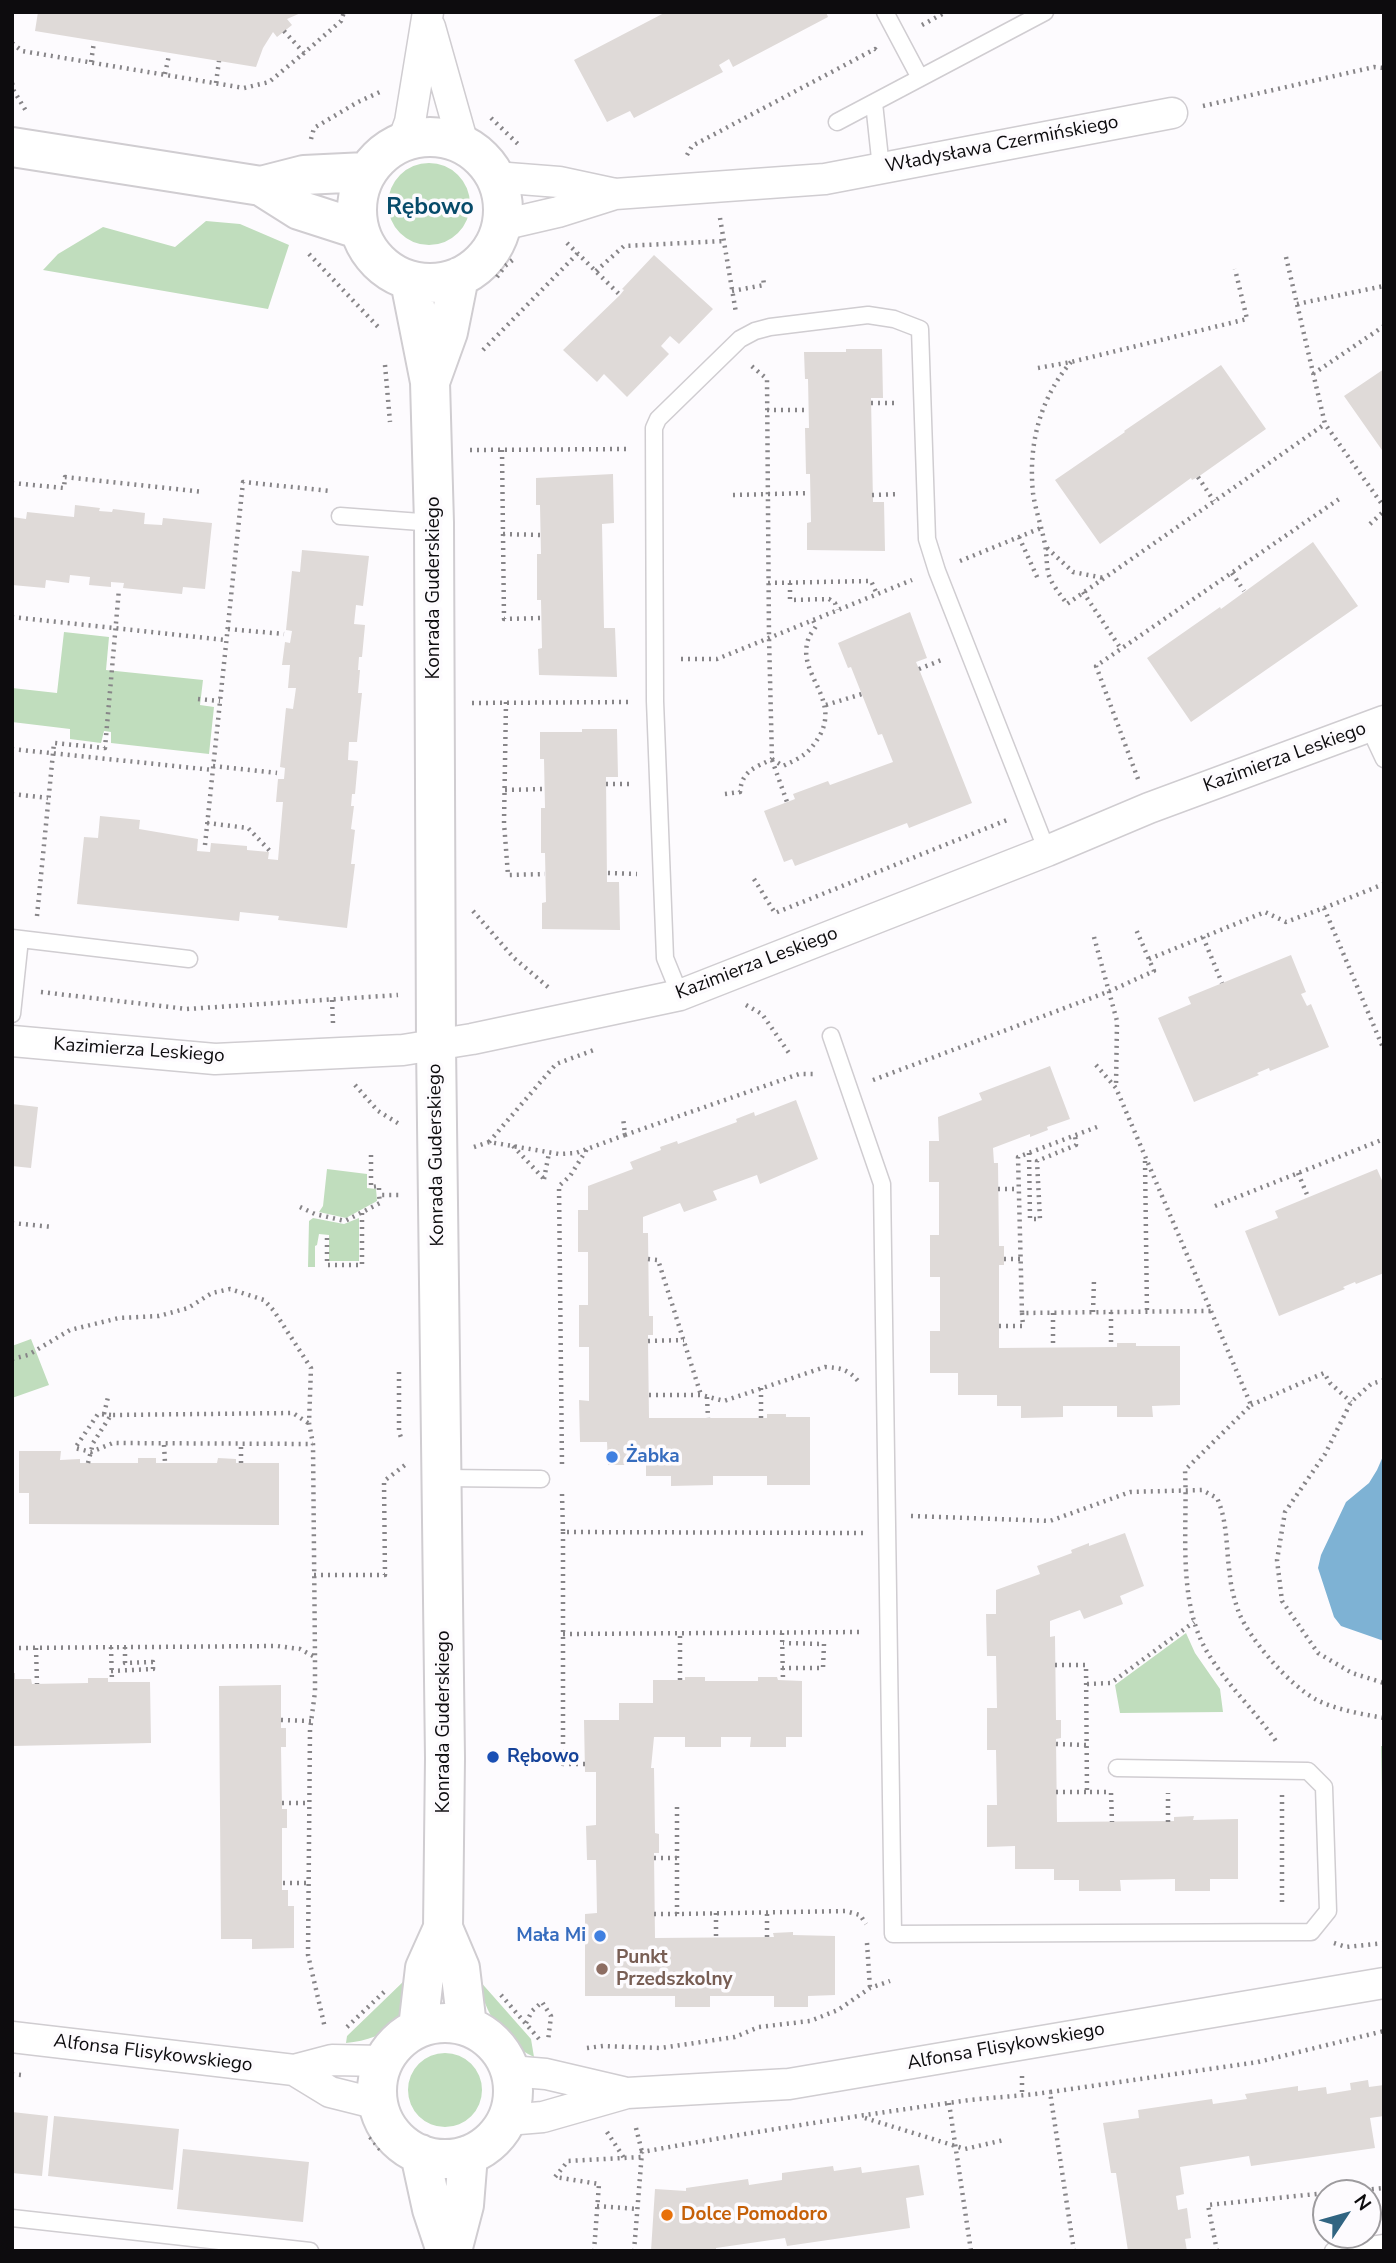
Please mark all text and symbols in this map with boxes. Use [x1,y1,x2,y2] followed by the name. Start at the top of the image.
[883,111,1121,179] street label: Władysława Czermińskiego
[386,194,474,222] district label: Rębowo
[423,496,445,680] street label: Konrada Guderskiego
[1200,718,1370,798] street label: Kazimierza Leskiego
[673,923,841,1005] street label: Kazimierza Leskiego
[53,1034,225,1068] street label: Kazimierza Leskiego
[424,1063,450,1247] street label: Konrada Guderskiego
[626,1446,680,1468] place label: Żabka
[604,1449,620,1465] marker: Żabka
[433,1630,455,1814] street label: Konrada Guderskiego
[507,1746,579,1768] place label: Rębowo
[485,1749,501,1765] marker: Rębowo
[516,1925,586,1947] place label: Mała Mi
[592,1928,608,1944] marker: Mała Mi
[616,1947,732,1991] place label: Punkt Przedszkolny
[594,1961,610,1977] marker: Punkt Przedszkolny
[905,2018,1107,2076] street label: Alfonsa Flisykowskiego
[52,2030,254,2078] street label: Alfonsa Flisykowskiego
[1312,2179,1382,2249] north arrow
[1348,2189,1377,2216] text: N
[681,2204,828,2226] place label: Dolce Pomodoro
[659,2207,675,2223] marker: Dolce Pomodoro

